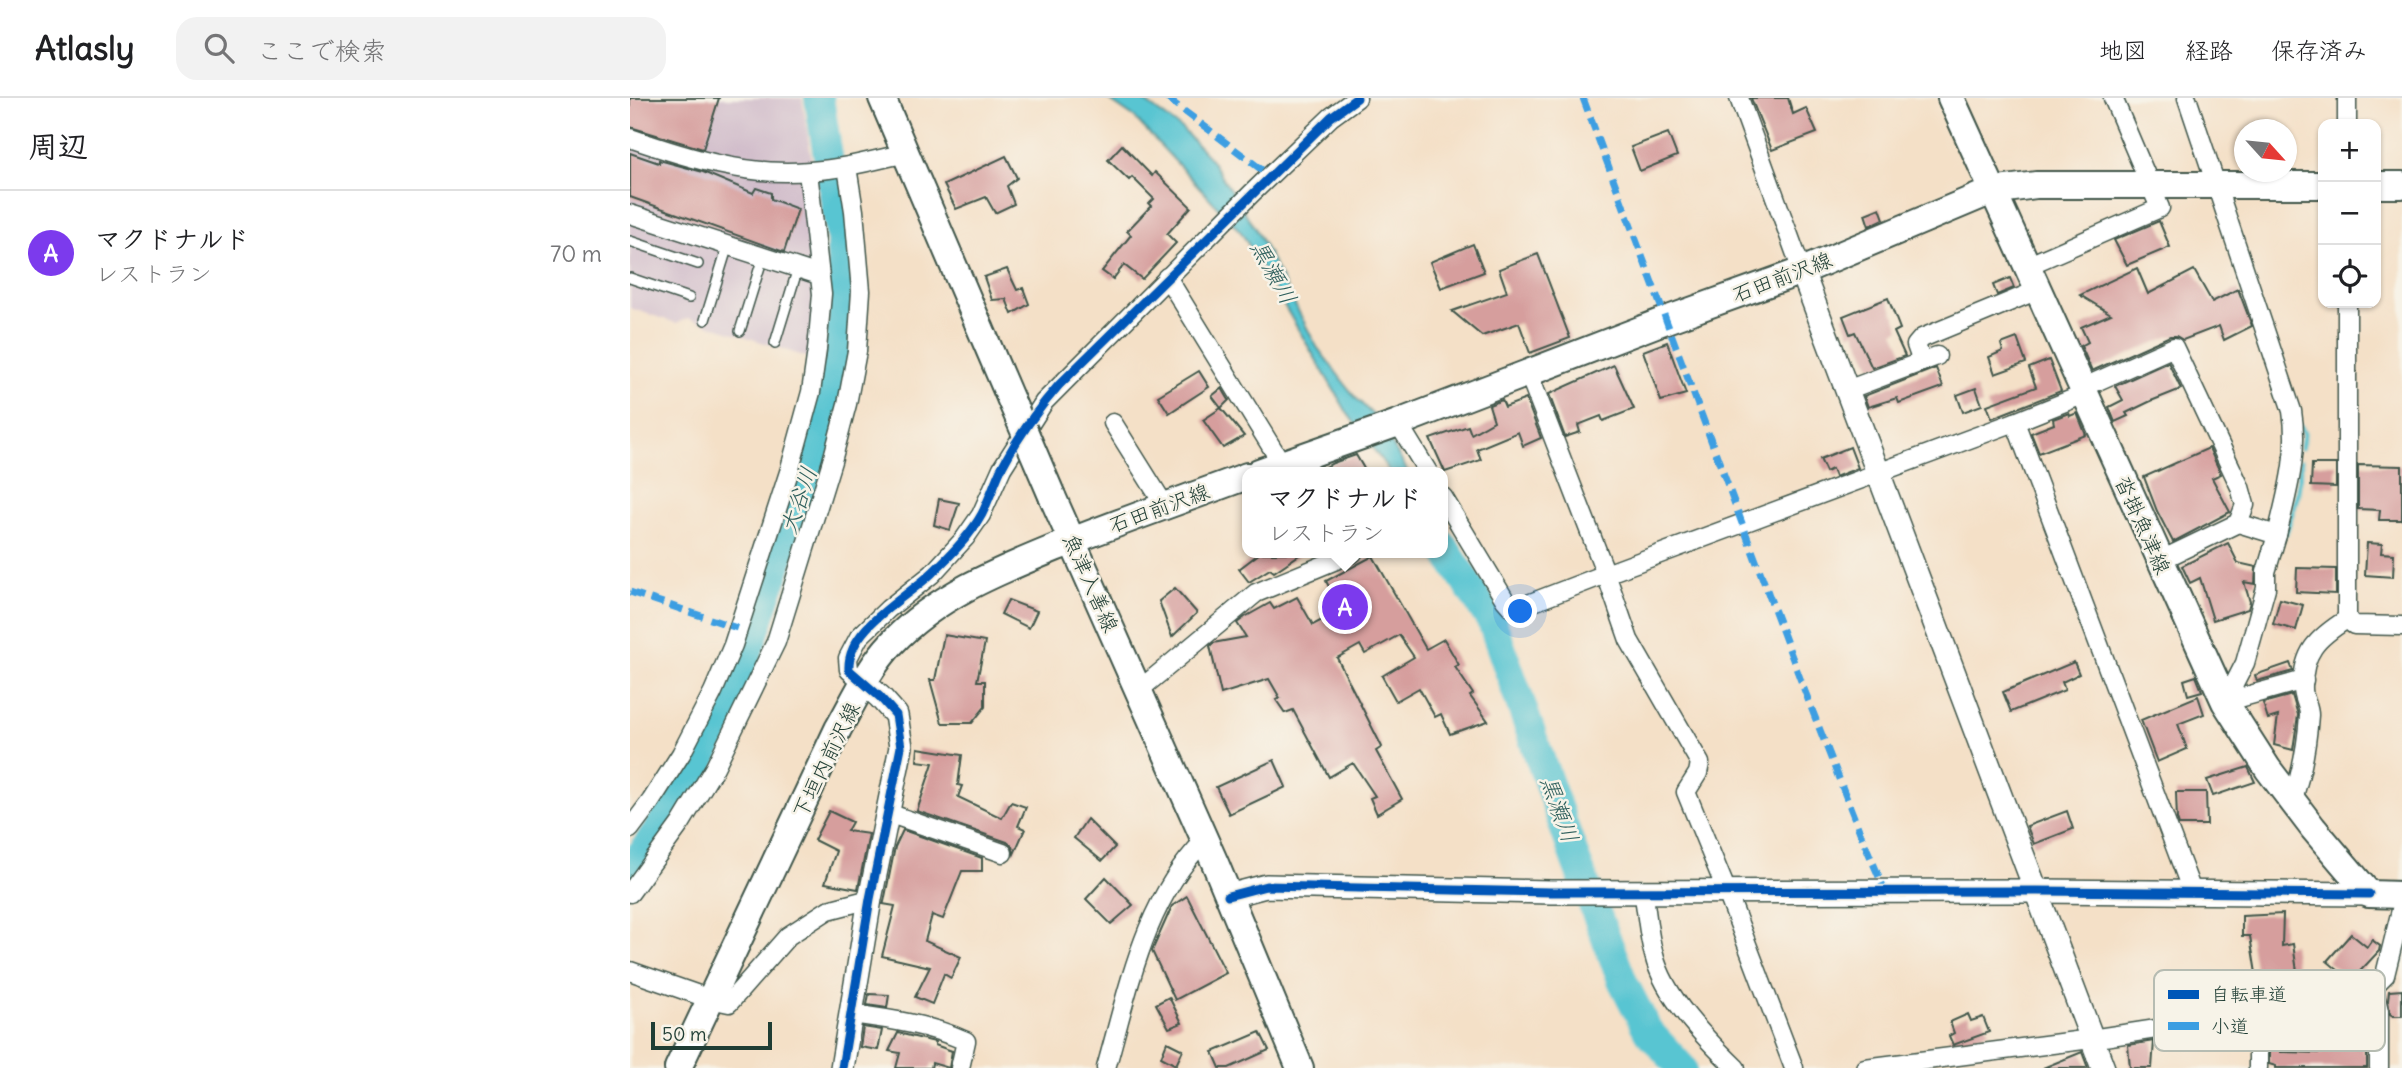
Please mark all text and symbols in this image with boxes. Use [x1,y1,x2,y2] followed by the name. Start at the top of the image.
[176,17,666,80] search box
[35,27,134,69] text: Atlasly
[200,29,238,67] icon: search
[256,34,386,67] text: ここで検索
[2099,35,2147,65] text: 地図
[2185,35,2233,65] text: 経路
[2271,35,2367,65] text: 保存済み
[2234,119,2297,182] north arrow
[2318,119,2381,308] map controls
[2318,119,2381,182] button: +
[28,127,88,165] text: 周辺
[2318,182,2381,245] button: −
[95,222,250,255] text: マクドナルド
[1245,235,1303,309] water label: 黒瀬川
[44,239,58,268] text: A
[550,239,602,268] text: 70 m
[2318,245,2381,308] button: locate
[1728,246,1836,308] street label: 石田前沢線
[95,259,212,288] text: レストラン
[773,463,823,537] water label: 大谷川
[1242,467,1448,558] popup
[2109,472,2177,578] street label: 沓掛魚津線
[1105,477,1213,539] street label: 石田前沢線
[1268,481,1422,514] text: マクドナルド
[1268,518,1384,547] text: レストラン
[1057,530,1125,636] street label: 魚津入善線
[1322,581,1368,633] pin: A
[1503,594,1537,628] your location
[786,697,866,823] street label: 下垣内前沢線
[1535,772,1585,846] water label: 黒瀬川
[2154,970,2385,1051] legend
[2211,982,2287,1006] text: 自転車道
[2211,1014,2249,1038] text: 小道
[651,1019,772,1051] scale bar
[662,1022,707,1046] text: 50 m

